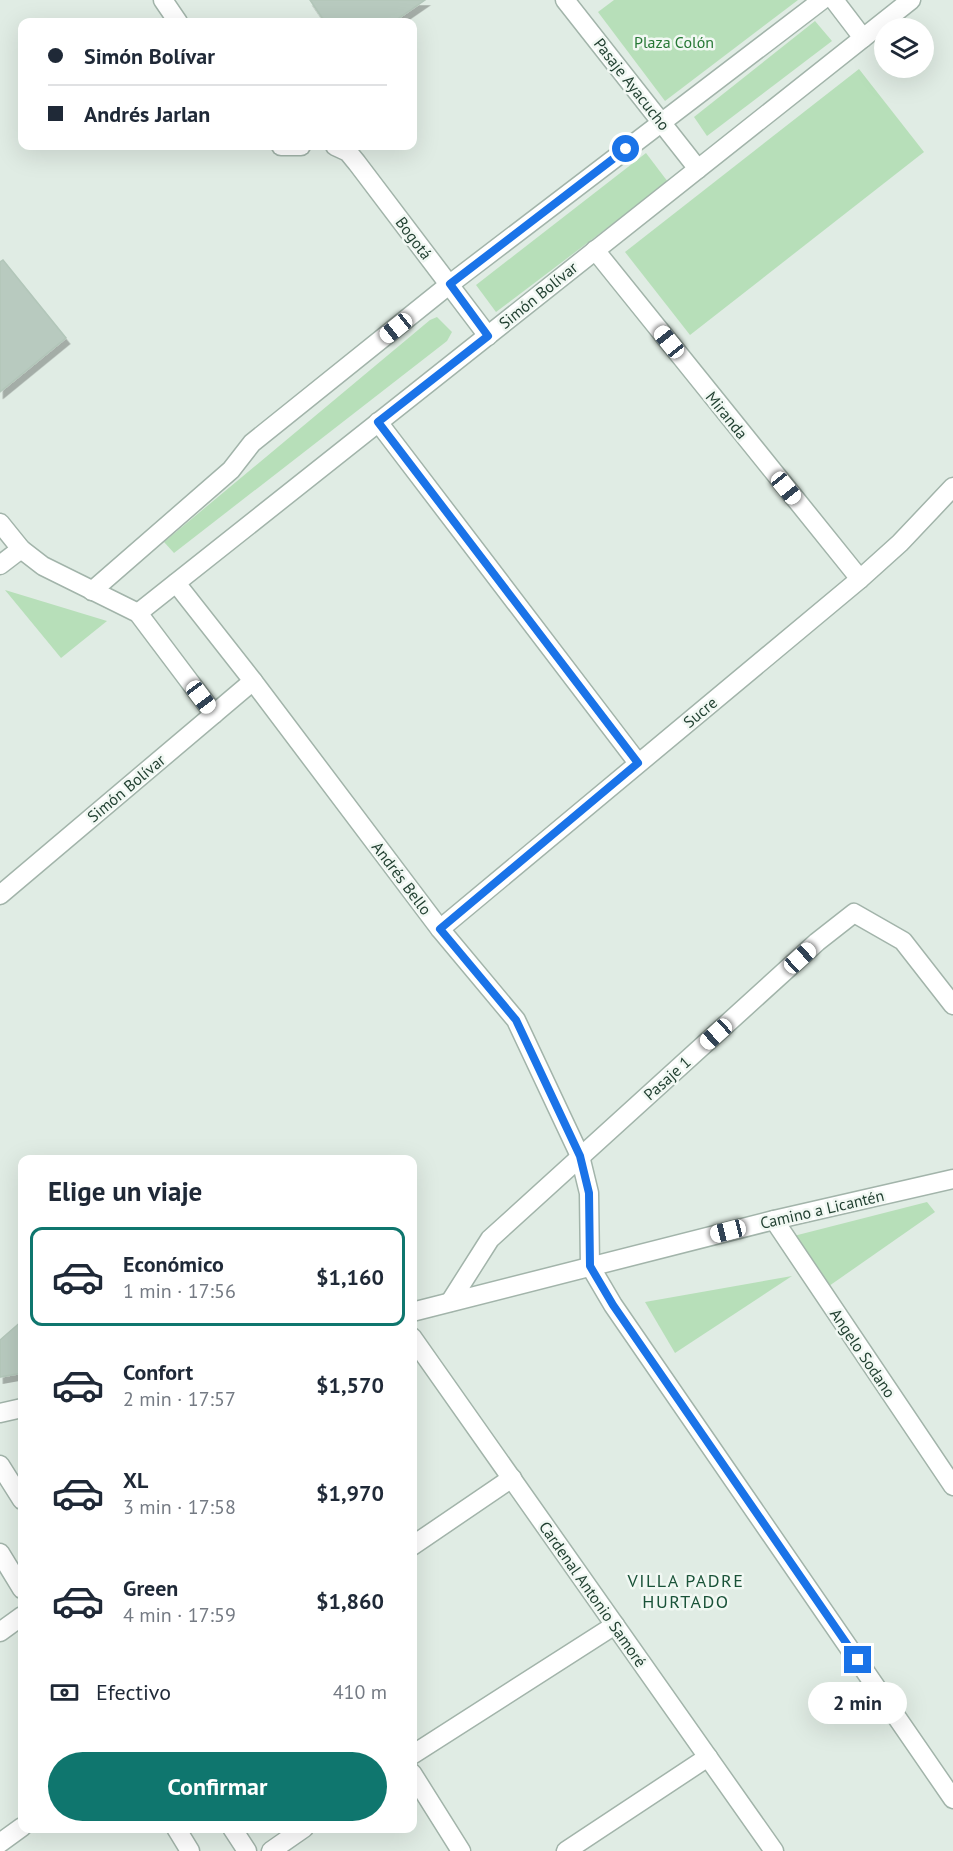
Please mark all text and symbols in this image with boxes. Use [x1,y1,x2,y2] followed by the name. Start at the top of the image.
[874,18,934,78] map controls
[874,18,934,78] button: layers
[634,32,714,52] park label: Plaza Colón
[590,34,674,134] street label: Pasaje Ayacucho
[84,42,215,70] text: Simón Bolívar
[84,100,210,128] text: Andrés Jarlan
[612,135,639,162] route start
[391,213,437,263] street label: Bogotá
[495,257,582,333] street label: Simón Bolívar
[376,310,416,346] car
[651,322,687,362] car
[702,387,752,443] street label: Miranda
[768,468,804,508] car
[183,677,219,717] car
[679,692,721,732] street label: Sucre
[83,749,169,826] street label: Simón Bolívar
[368,837,436,919] street label: Andrés Bello
[781,939,819,977] car
[697,1015,735,1053] car
[639,1052,695,1104] street label: Pasaje 1
[48,1174,202,1208] text: Elige un viaje
[758,1185,886,1233] street label: Camino a Licantén
[708,1218,748,1244] car
[51,1250,105,1304] icon: car
[123,1250,224,1278] text: Económico
[316,1263,384,1291] text: $1,160
[123,1278,236,1304] text: 1 min · 17:56
[826,1305,900,1401] street label: Angelo Sodano
[51,1358,105,1412] icon: car
[123,1358,193,1386] text: Confort
[316,1371,384,1399] text: $1,570
[123,1386,236,1412] text: 2 min · 17:57
[51,1466,105,1520] icon: car
[123,1466,148,1494] text: XL
[316,1479,384,1507] text: $1,970
[123,1494,236,1520] text: 3 min · 17:58
[535,1517,651,1671] street label: Cardenal Antonio Samoré
[627,1569,744,1613] district label: VILLA PADRE HURTADO
[51,1574,105,1628] icon: car
[123,1574,178,1602] text: Green
[316,1587,384,1615] text: $1,860
[123,1602,236,1628] text: 4 min · 17:59
[844,1646,871,1673] route end
[48,1676,81,1709] icon: cash
[96,1678,171,1706] text: Efectivo
[333,1679,387,1705] text: 410 m
[808,1681,908,1723] callout: 2 min
[833,1690,882,1716] text: 2 min
[48,1752,387,1821] button: Confirmar

